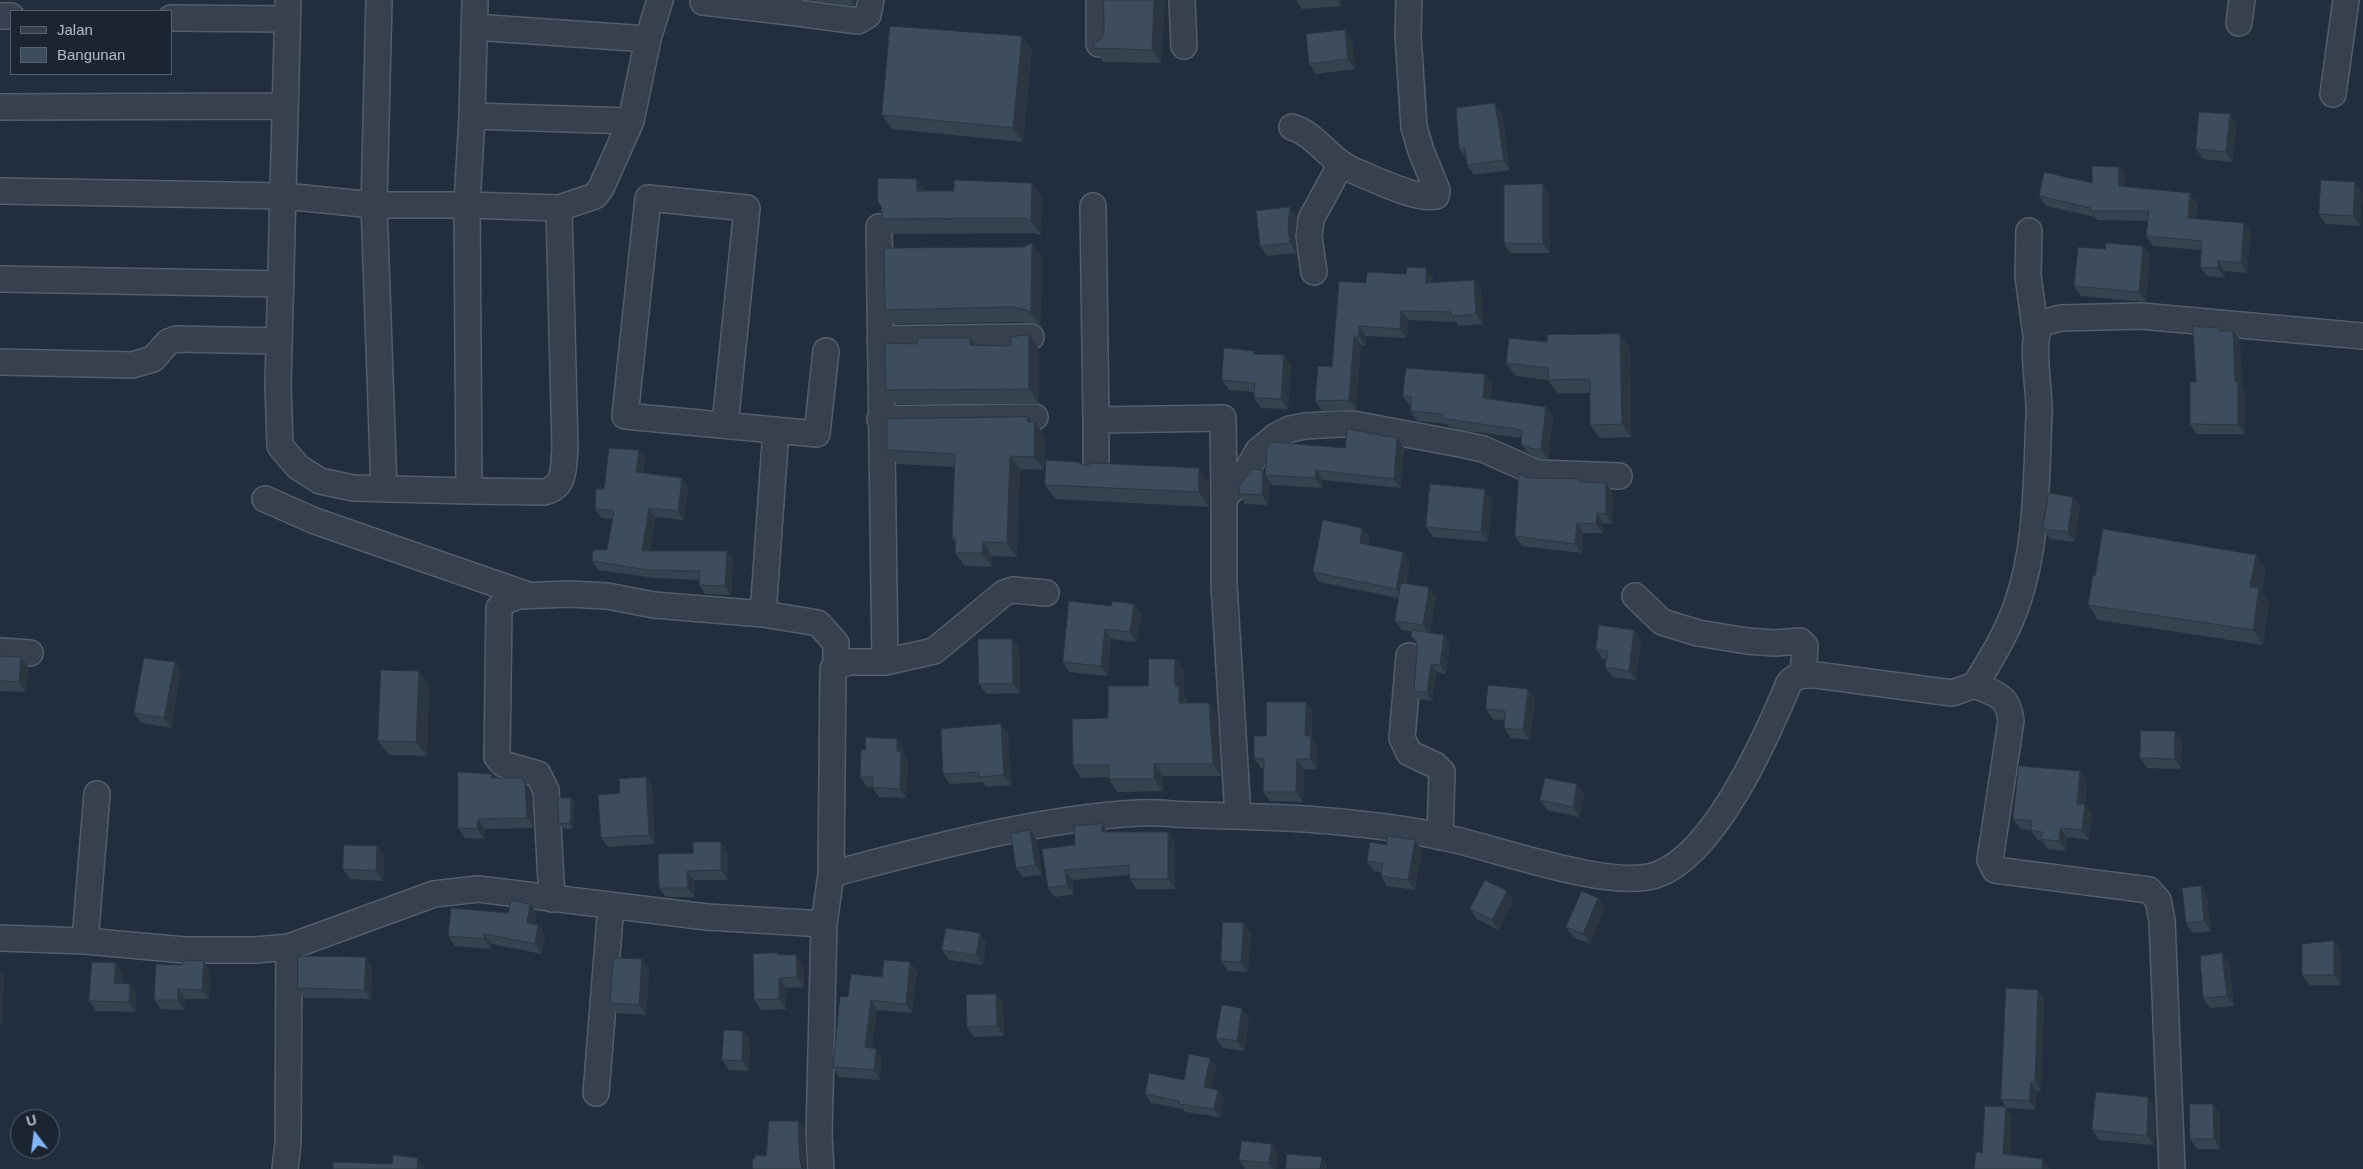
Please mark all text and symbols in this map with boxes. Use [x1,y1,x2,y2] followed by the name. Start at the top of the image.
[10,10,172,75] legend
[57,21,93,38] text: Jalan
[57,46,125,63] text: Bangunan
[10,1109,60,1159] north arrow
[24,1111,38,1130] text: U

